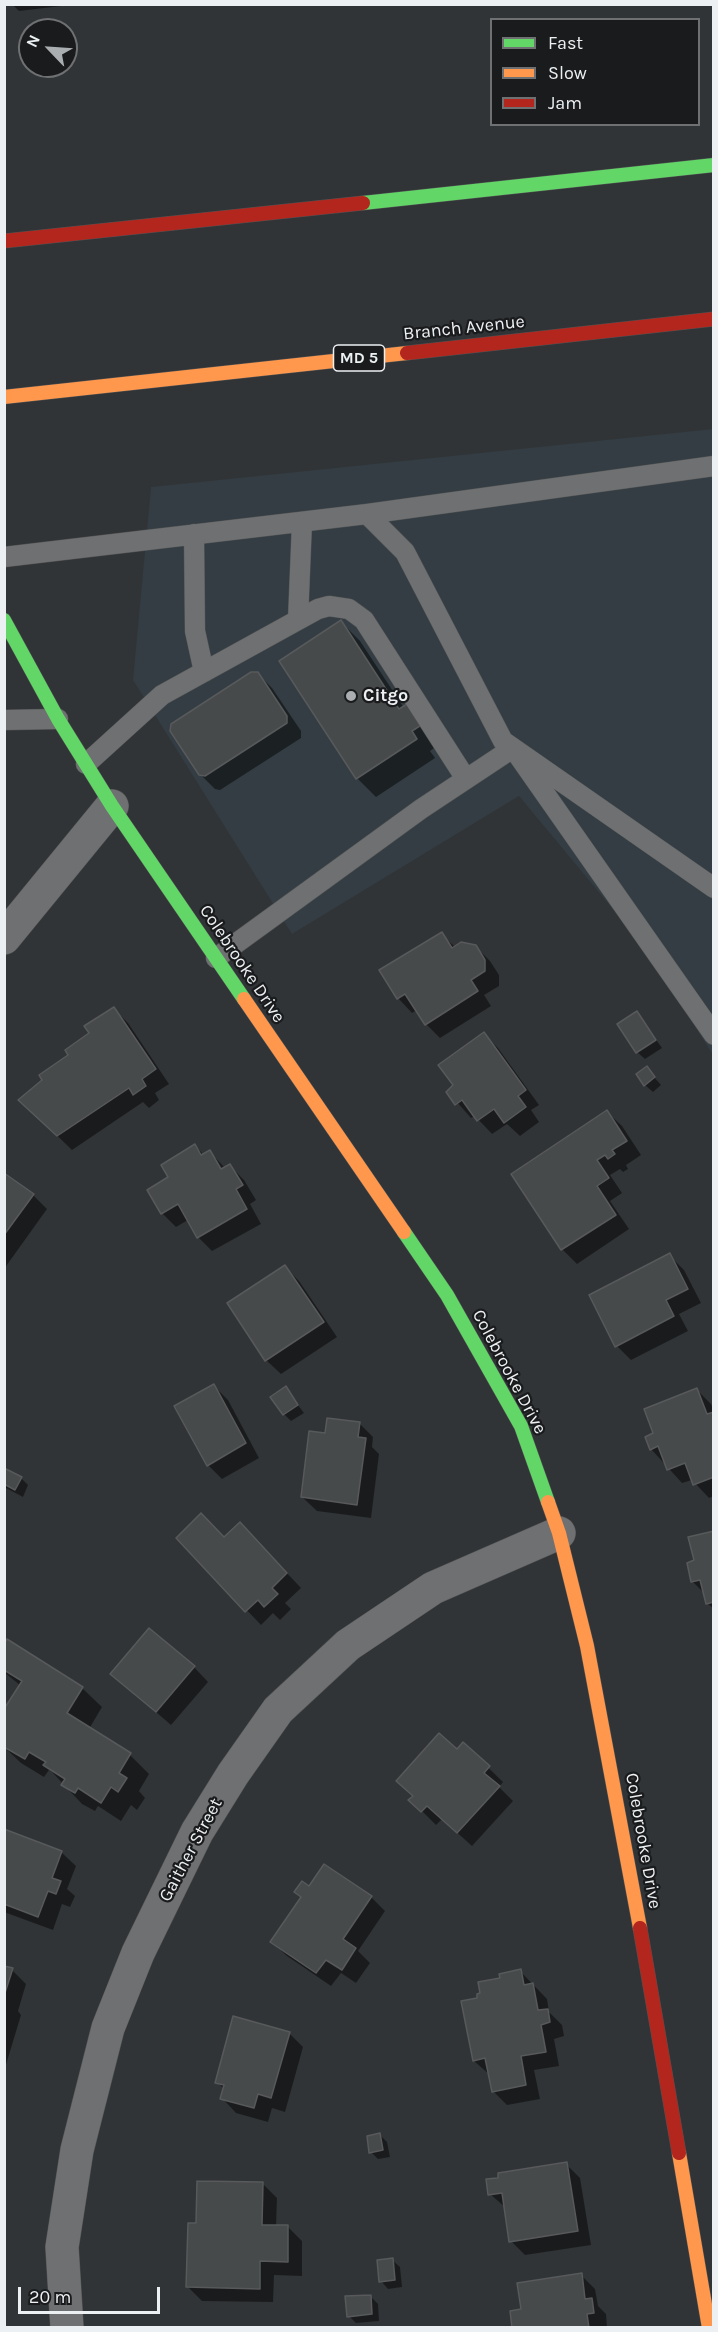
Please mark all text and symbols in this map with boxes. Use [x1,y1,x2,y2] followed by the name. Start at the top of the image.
[18,18,78,78] north arrow
[490,18,700,126] legend
[22,32,44,50] text: N
[548,32,583,54] text: Fast
[548,62,587,84] text: Slow
[548,92,582,114] text: Jam
[402,311,526,345] street label: Branch Avenue
[334,345,385,371] road number: MD 5
[363,685,408,707] place label: Citgo
[344,689,358,703] marker: Citgo
[195,901,289,1027] street label: Colebrooke Drive
[467,1306,551,1438] street label: Colebrooke Drive
[620,1771,666,1911] street label: Colebrooke Drive
[155,1795,227,1905] street label: Gaither Street
[21,2275,164,2313] scale bar
[29,2286,71,2308] text: 20 m

